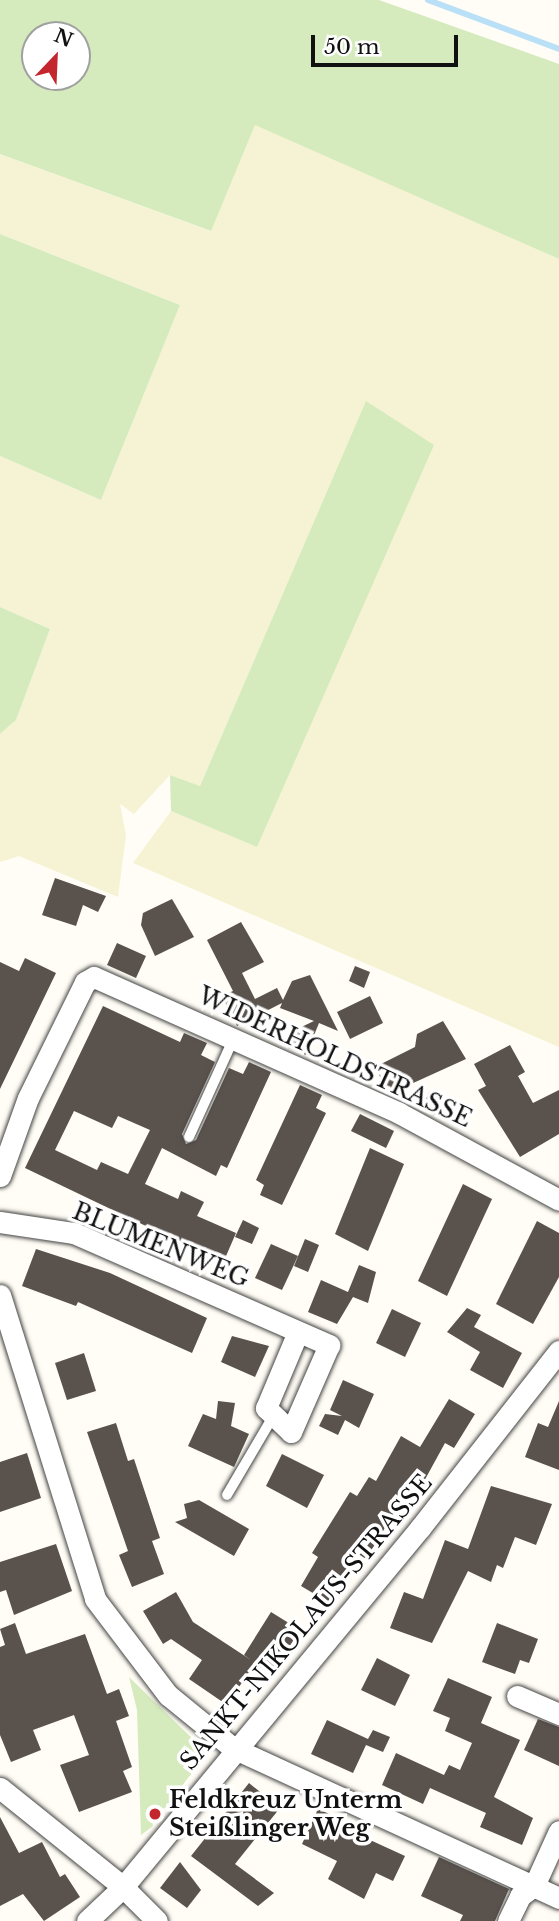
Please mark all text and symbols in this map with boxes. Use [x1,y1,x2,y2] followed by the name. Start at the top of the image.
[21,21,91,91] north arrow
[314,21,461,65] scale bar
[51,24,76,52] text: N
[324,34,379,60] text: 50 m
[194,981,476,1133] street label: WIDERHOLDSTRASSE
[69,1196,253,1294] street label: BLUMENWEG
[174,1469,438,1775] street label: SANKT-NIKOLAUS-STRASSE
[169,1786,402,1842] place label: Feldkreuz Unterm Steißlinger Weg
[147,1806,163,1822] marker: Feldkreuz Unterm Steißlinger Weg

